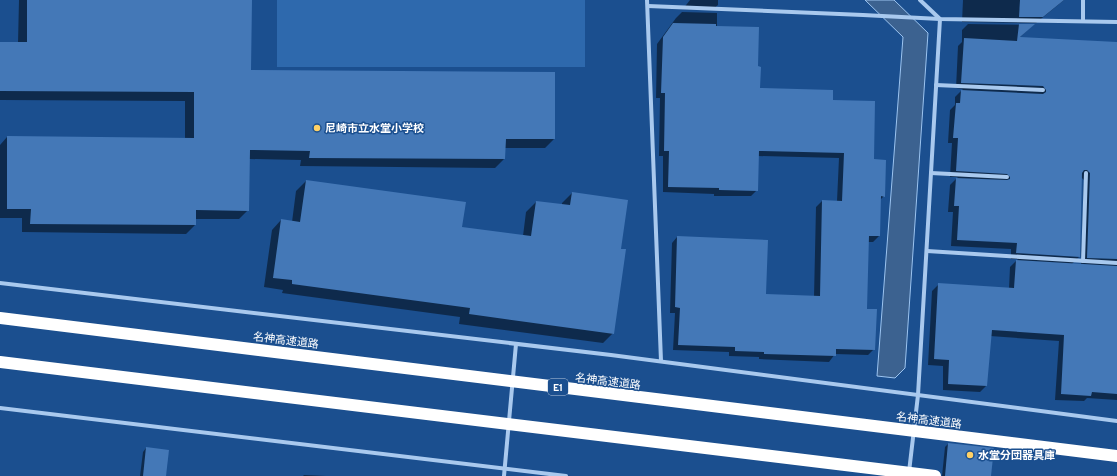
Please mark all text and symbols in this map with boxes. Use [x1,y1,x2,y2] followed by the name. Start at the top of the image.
[325,122,424,136] place label: 尼崎市立水堂小学校
[312,123,322,133] marker: 尼崎市立水堂小学校
[252,330,319,352] street label: 名神高速道路
[574,371,641,393] street label: 名神高速道路
[548,379,568,395] road number: E1
[895,410,962,432] street label: 名神高速道路
[978,449,1055,463] place label: 水堂分団器具庫
[965,450,975,460] marker: 水堂分団器具庫

